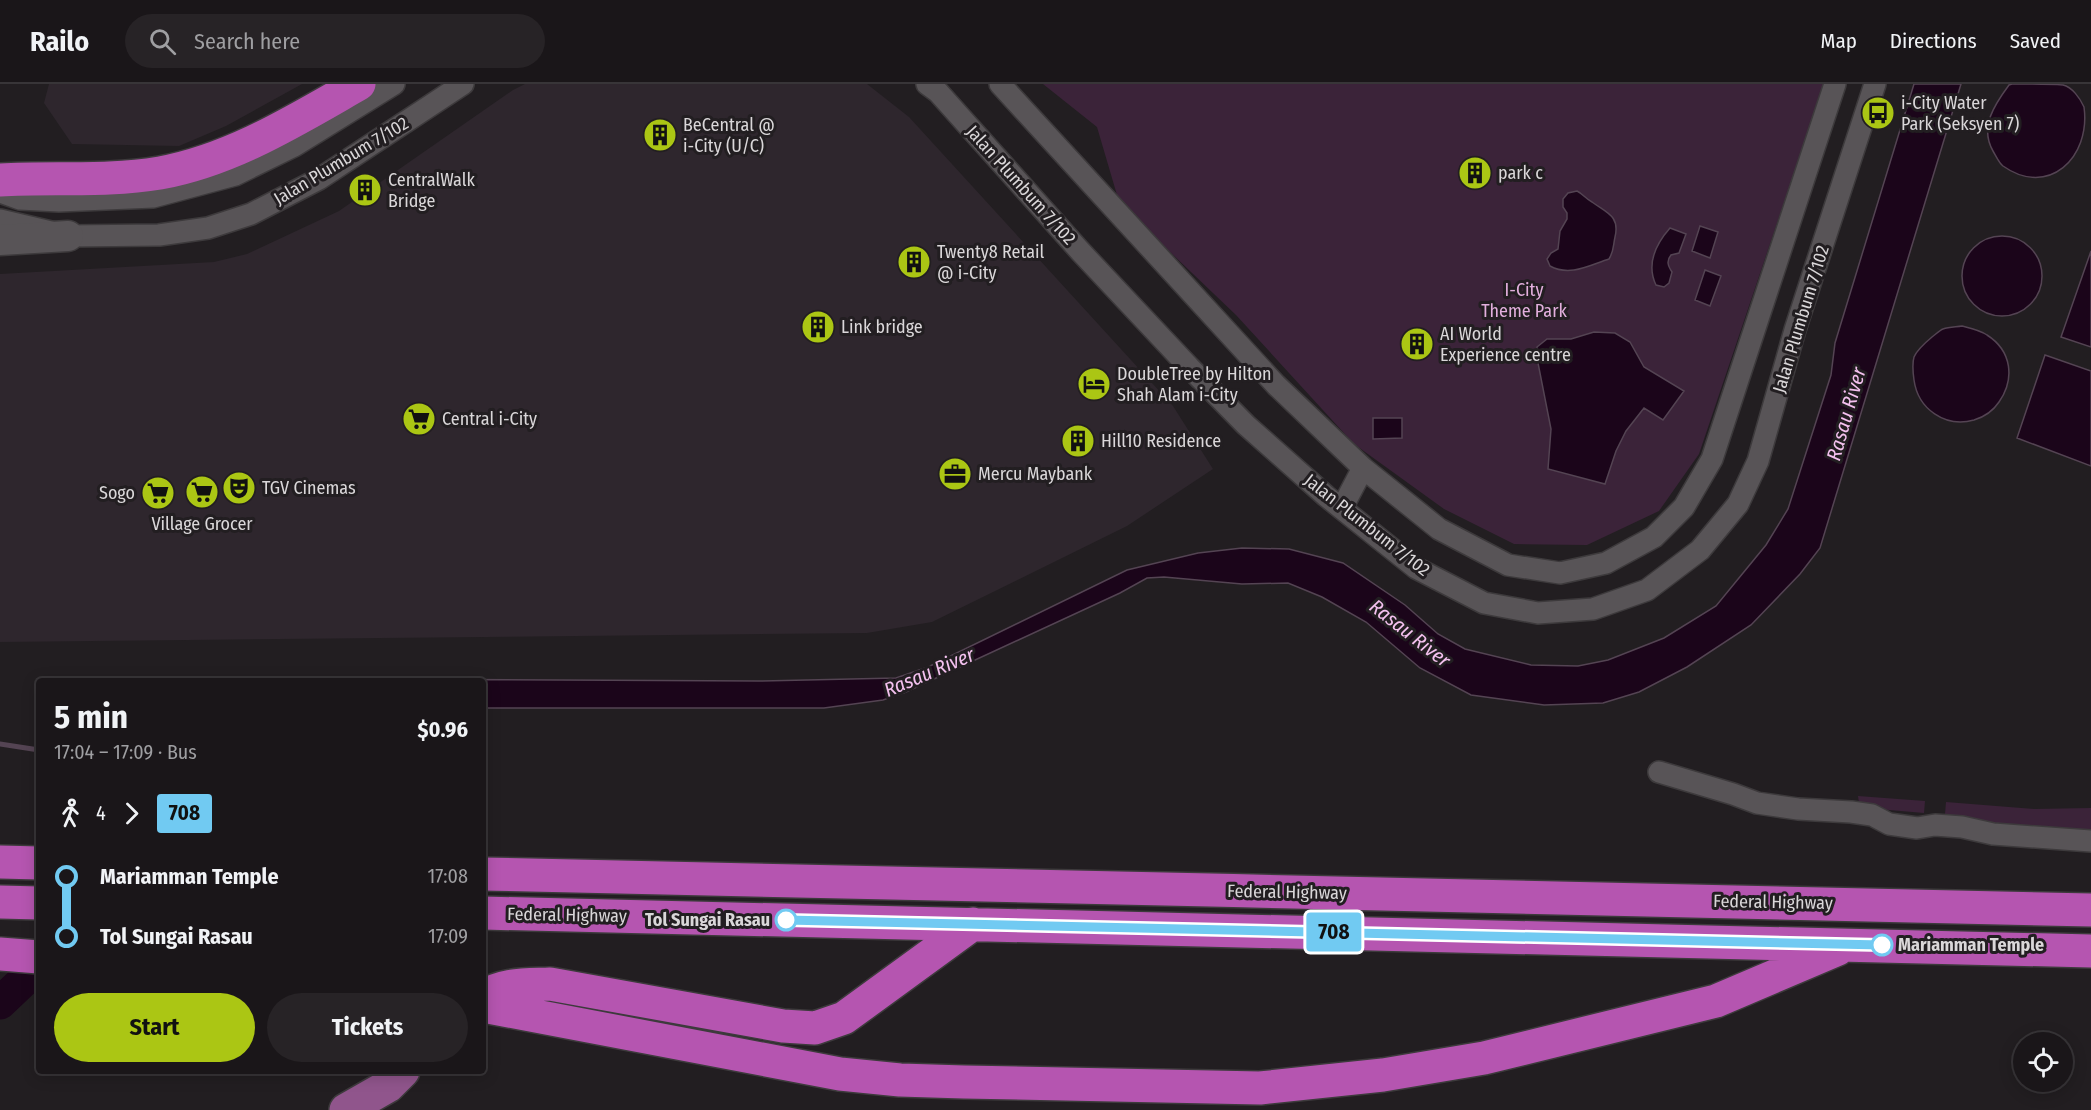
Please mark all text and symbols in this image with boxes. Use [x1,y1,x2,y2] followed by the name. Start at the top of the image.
[125,14,545,68] search box
[30,25,89,58] text: Railo
[146,25,179,58] icon: search
[194,28,300,55] text: Search here
[1820,28,1857,54] text: Map
[1890,28,1977,54] text: Directions
[2010,28,2061,54] text: Saved
[1901,92,2019,135] place label: i-City Water Park (Seksyen 7)
[1860,95,1896,131] bus stop icon: i-City Water Park (Seksyen 7)
[270,112,412,210] street label: Jalan Plumbum 7/102
[683,114,775,157] place label: BeCentral @ i-City (U/C)
[642,117,678,153] building icon: BeCentral @ i-City (U/C)
[962,121,1080,249] street label: Jalan Plumbum 7/102
[1457,155,1493,191] building icon: park c
[1498,162,1543,184] place label: park c
[388,169,475,212] place label: CentralWalk Bridge
[347,172,383,208] building icon: CentralWalk Bridge
[937,241,1045,284] place label: Twenty8 Retail @ i-City
[1768,243,1834,395] street label: Jalan Plumbum 7/102
[896,244,932,280] building icon: Twenty8 Retail @ i-City
[1481,279,1567,322] park label: I-City Theme Park
[800,309,836,345] building icon: Link bridge
[841,316,923,338] place label: Link bridge
[1440,323,1571,366] place label: AI World Experience centre
[1399,326,1435,362] building icon: AI World Experience centre
[1117,363,1272,406] place label: DoubleTree by Hilton Shah Alam i-City
[1821,364,1871,463] water label: Rasau River
[1076,366,1112,402] hotel icon: DoubleTree by Hilton Shah Alam i-City
[401,401,437,437] supermarket icon: Central i-City
[442,408,537,430] place label: Central i-City
[1060,423,1096,459] building icon: Hill10 Residence
[1101,430,1221,452] place label: Hill10 Residence
[937,456,973,492] office icon: Mercu Maybank
[978,463,1093,485] place label: Mercu Maybank
[1300,469,1434,581] street label: Jalan Plumbum 7/102
[221,470,257,506] theatre icon: TGV Cinemas
[184,474,220,510] supermarket icon: Village Grocer
[140,475,176,511] supermarket icon: Sogo
[262,477,356,499] place label: TGV Cinemas
[99,482,135,504] place label: Sogo
[151,513,253,535] place label: Village Grocer
[1365,594,1456,673] water label: Rasau River
[880,642,979,702] water label: Rasau River
[54,697,128,737] text: 5 min
[418,716,468,743] text: $0.96
[54,740,197,764] text: 17:04 – 17:09 · Bus
[54,797,87,830] icon: walk
[115,797,148,830] icon: forward
[169,800,200,826] text: 708
[96,801,106,825] text: 4
[100,863,279,890] text: Mariamman Temple
[427,864,468,888] text: 17:08
[1227,880,1347,904] street label: Federal Highway
[1713,890,1833,914] street label: Federal Highway
[507,903,627,927] street label: Federal Highway
[645,909,770,931] place label: Tol Sungai Rasau
[775,909,797,931] marker: Tol Sungai Rasau
[1300,912,1368,952] line badge: 708
[1318,919,1350,945] text: 708
[100,923,253,950] text: Tol Sungai Rasau
[428,924,468,948] text: 17:09
[1871,934,1893,956] marker: Mariamman Temple
[1898,934,2044,956] place label: Mariamman Temple
[54,993,255,1062] button: Start
[267,993,468,1062] button: Tickets
[2013,1032,2073,1092] map controls
[2013,1032,2073,1092] button: locate

